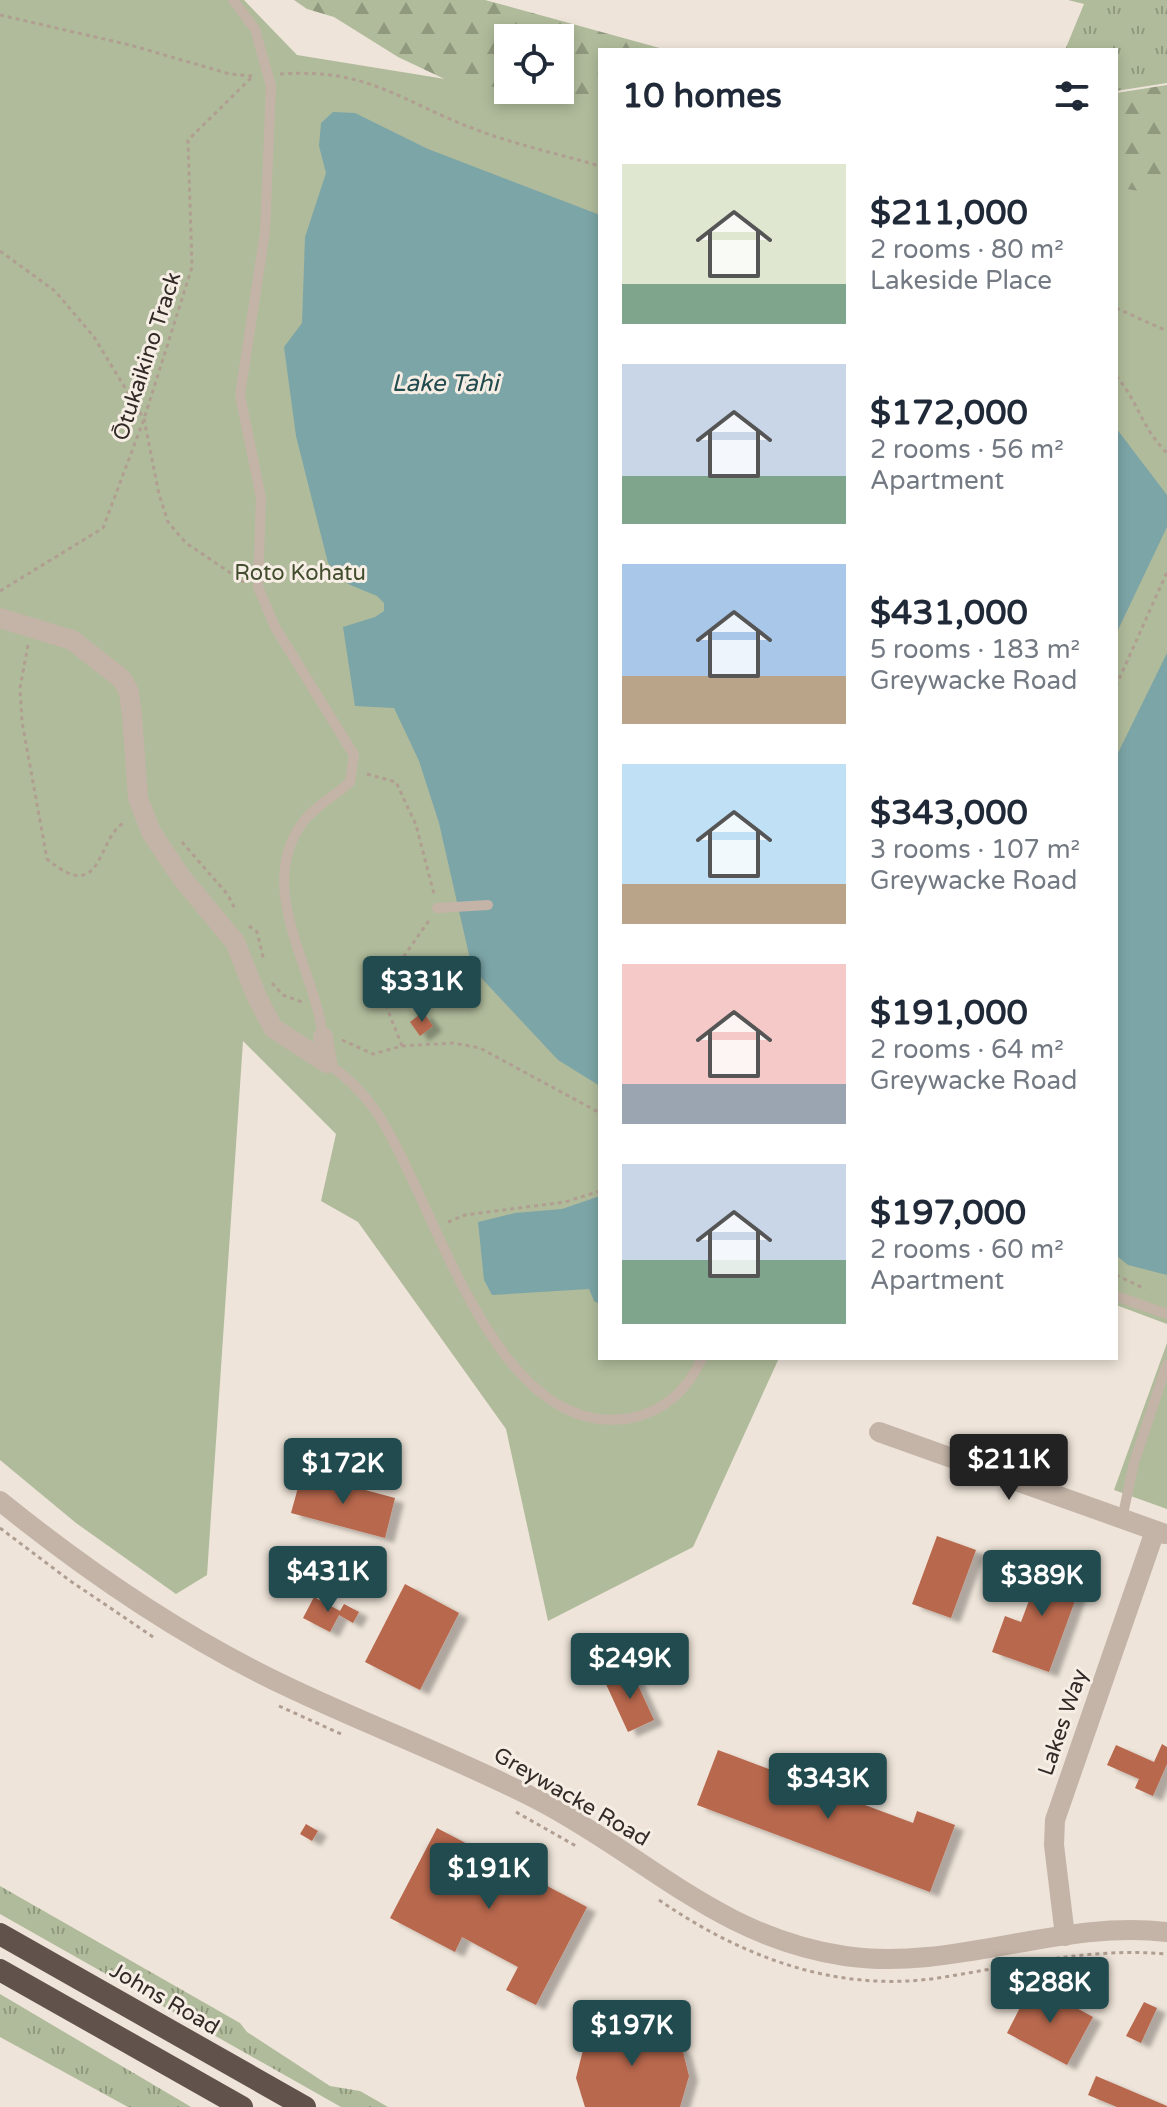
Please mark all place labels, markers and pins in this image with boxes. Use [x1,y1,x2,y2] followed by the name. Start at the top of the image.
[366,956,478,1024] pin: $331K
[953,1434,1065,1502] pin: $211K
[287,1438,399,1506] pin: $172K
[272,1546,384,1614] pin: $431K
[986,1550,1098,1618] pin: $389K
[574,1633,686,1701] pin: $249K
[772,1753,884,1821] pin: $343K
[433,1843,545,1911] pin: $191K
[994,1957,1106,2025] pin: $288K
[576,2000,688,2068] pin: $197K

